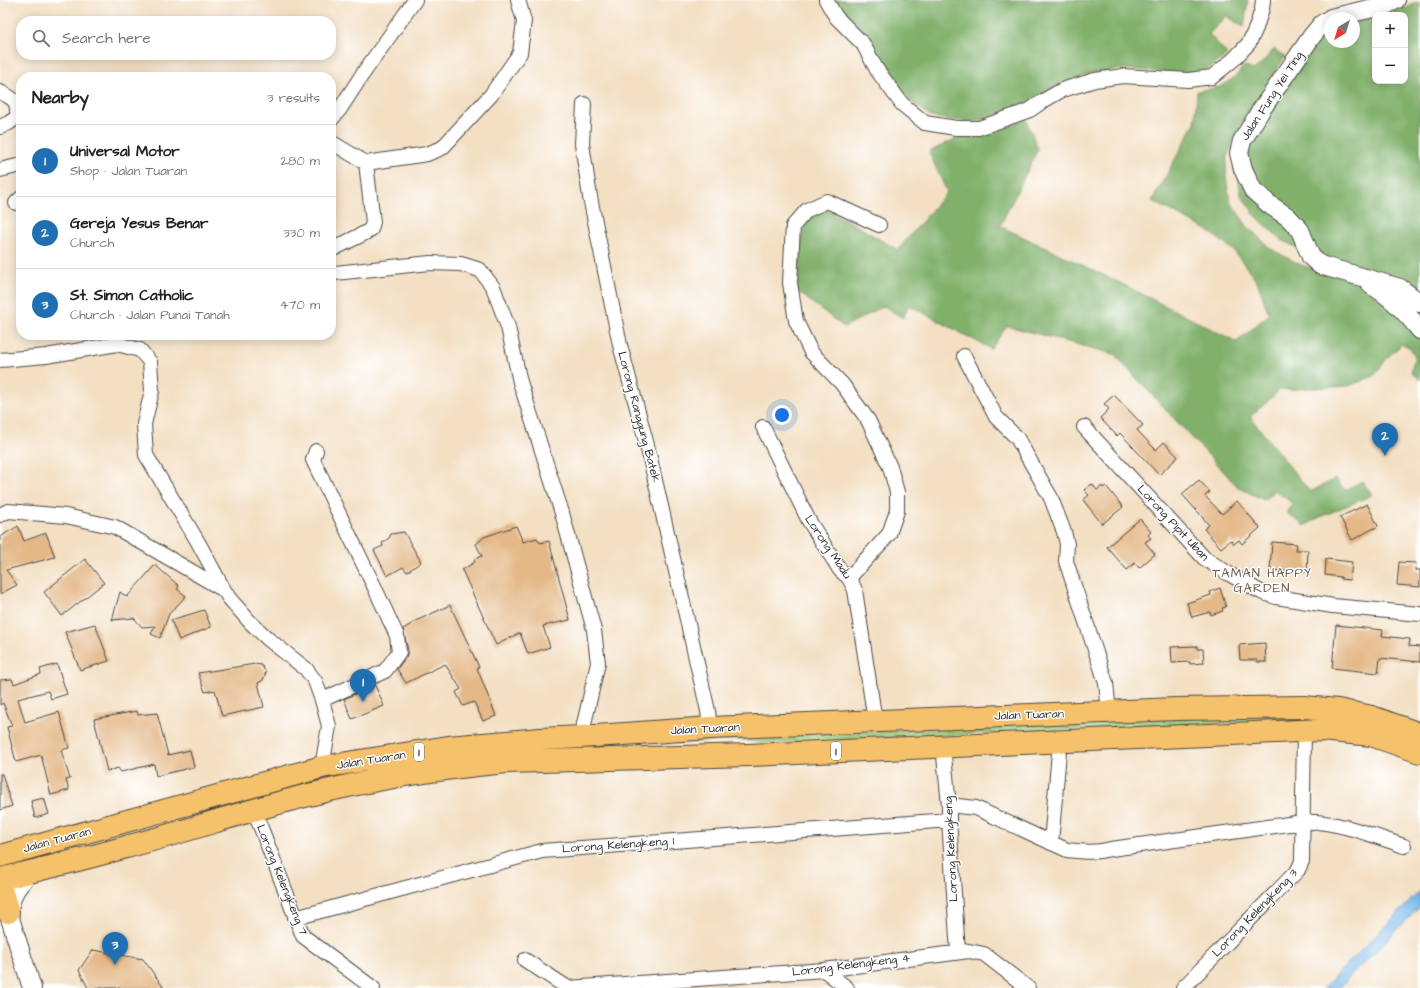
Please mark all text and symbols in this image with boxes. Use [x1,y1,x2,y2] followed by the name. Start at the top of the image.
[1324,12,1360,48] north arrow
[1372,12,1408,84] map controls
[1372,12,1408,48] button: +
[16,16,336,60] search box
[30,27,52,49] icon: search
[62,28,151,49] text: Search here
[1237,48,1308,145] street label: Jalan Fung Yei Ting
[1372,48,1408,84] button: −
[32,86,89,110] text: Nearby
[267,89,320,107] text: 3 results
[70,141,180,162] text: Universal Motor
[44,152,46,170] text: 1
[281,152,320,170] text: 280 m
[70,162,187,180] text: Shop · Jalan Tuaran
[70,213,208,234] text: Gereja Yesus Benar
[41,224,49,242] text: 2
[283,224,320,242] text: 330 m
[70,234,114,252] text: Church
[70,285,194,306] text: St. Simon Catholic
[42,296,48,314] text: 3
[280,296,320,314] text: 470 m
[70,306,230,324] text: Church · Jalan Punai Tanah
[612,350,665,485] street label: Lorong Ranggung Batek
[772,405,792,425] your location
[1372,423,1398,456] pin: 2
[1132,481,1213,566] street label: Lorong Pipit Uban
[800,512,856,583] street label: Lorong Madu
[1212,564,1312,597] district label: TAMAN HAPPY GARDEN
[350,669,376,702] pin: 1
[994,705,1064,725] street label: Jalan Tuaran
[670,719,740,739] street label: Jalan Tuaran
[831,742,841,760] road number: 1
[414,743,424,761] road number: 1
[335,746,407,774] street label: Jalan Tuaran
[940,796,963,902] street label: Lorong Kelengkeng
[251,822,312,939] street label: Lorong Kelengkeng 7
[21,823,93,857] street label: Jalan Tuaran
[561,833,675,858] street label: Lorong Kelengkeng 1
[1208,865,1302,962] street label: Lorong Kelengkeng 3
[102,932,128,965] pin: 3
[791,949,911,982] street label: Lorong Kelengkeng 4

